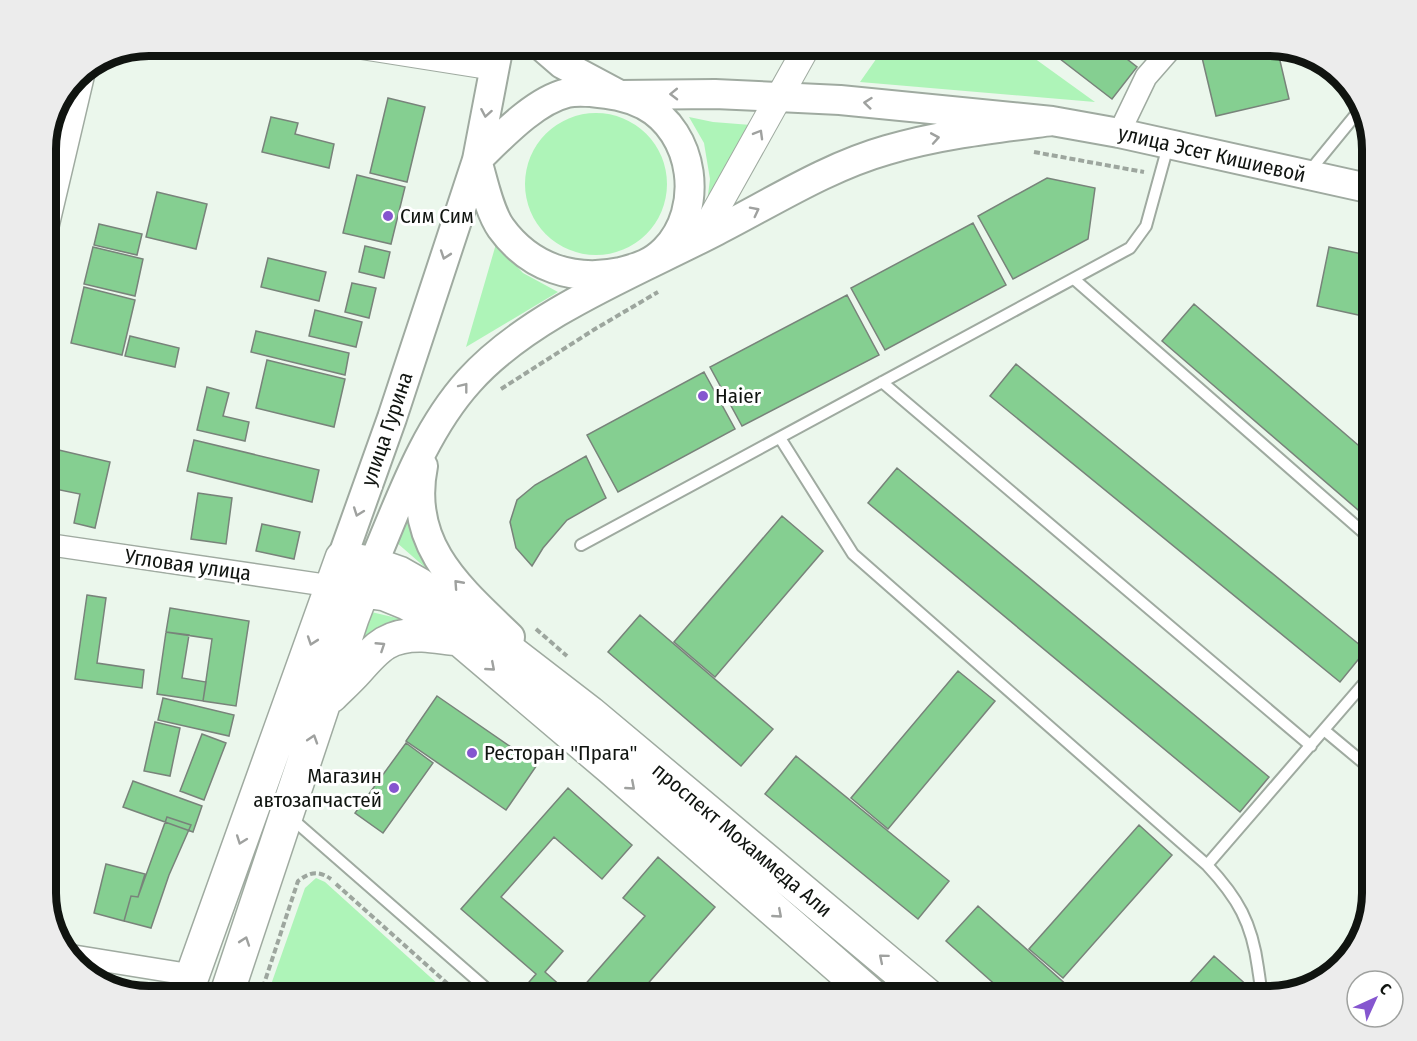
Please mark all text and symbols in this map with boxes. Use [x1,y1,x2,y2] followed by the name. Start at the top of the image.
[669,88,678,100] one-way arrow
[864,97,873,110] one-way arrow
[480,108,493,118] one-way arrow
[1116,120,1308,188] street label: улица Эсет Кишиевой
[752,130,763,140] one-way arrow
[929,132,939,145] one-way arrow
[400,203,474,229] place label: Сим Сим
[748,207,759,218] one-way arrow
[381,209,395,223] marker: Сим Сим
[440,249,452,260] one-way arrow
[355,369,419,489] street label: улица Гурина
[457,383,468,394] one-way arrow
[715,383,762,409] place label: Haier
[696,389,710,403] marker: Haier
[353,507,366,517] one-way arrow
[122,543,253,587] street label: Угловая улица
[454,580,465,591] one-way arrow
[306,635,319,646] one-way arrow
[375,643,386,654] one-way arrow
[485,660,495,671] one-way arrow
[305,734,318,745] one-way arrow
[484,740,637,766] place label: Ресторан "Прага"
[465,746,479,760] marker: Ресторан "Прага"
[647,757,837,923] street label: проспект Мохаммеда Али
[253,763,382,813] place label: Магазин автозапчастей
[624,779,635,790] one-way arrow
[387,781,401,795] marker: Магазин автозапчастей
[235,834,248,845] one-way arrow
[771,907,782,918] one-way arrow
[238,936,251,947] one-way arrow
[879,955,890,966] one-way arrow
[1345,969,1405,1029] north arrow
[1376,979,1395,999] text: С

